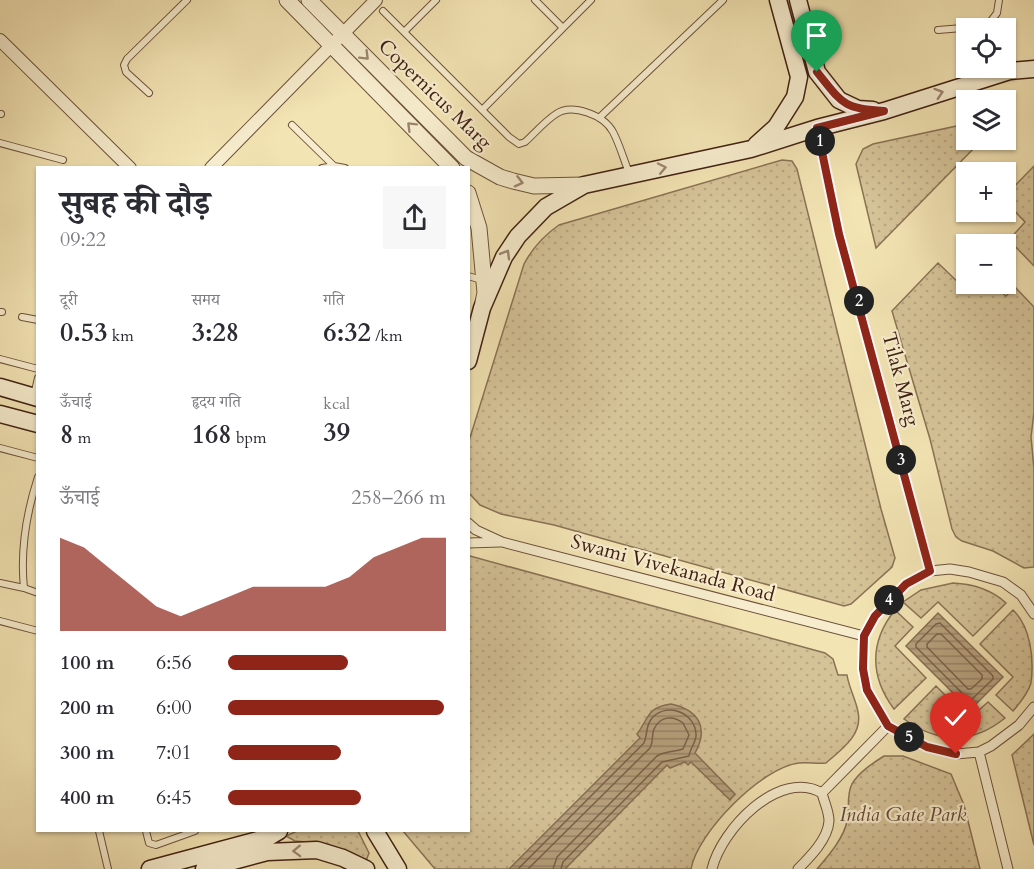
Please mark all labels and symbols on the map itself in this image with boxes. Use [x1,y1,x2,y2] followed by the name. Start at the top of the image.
[791,10,842,72] pin
[372,33,498,156] street label: Copernicus Marg
[358,49,369,60] one-way arrow
[933,88,944,100] one-way arrow
[408,123,419,134] one-way arrow
[805,126,835,156] pin: 1
[657,163,667,176] one-way arrow
[514,175,524,188] one-way arrow
[499,250,511,260] one-way arrow
[844,286,874,316] pin: 2
[876,329,927,430] street label: Tilak Marg
[886,445,916,475] pin: 3
[568,528,778,608] street label: Swami Vivekanada Road
[874,585,904,615] pin: 4
[930,692,981,754] pin
[894,722,924,752] pin: 5
[840,801,967,828] park label: India Gate Park
[293,844,302,857] one-way arrow

